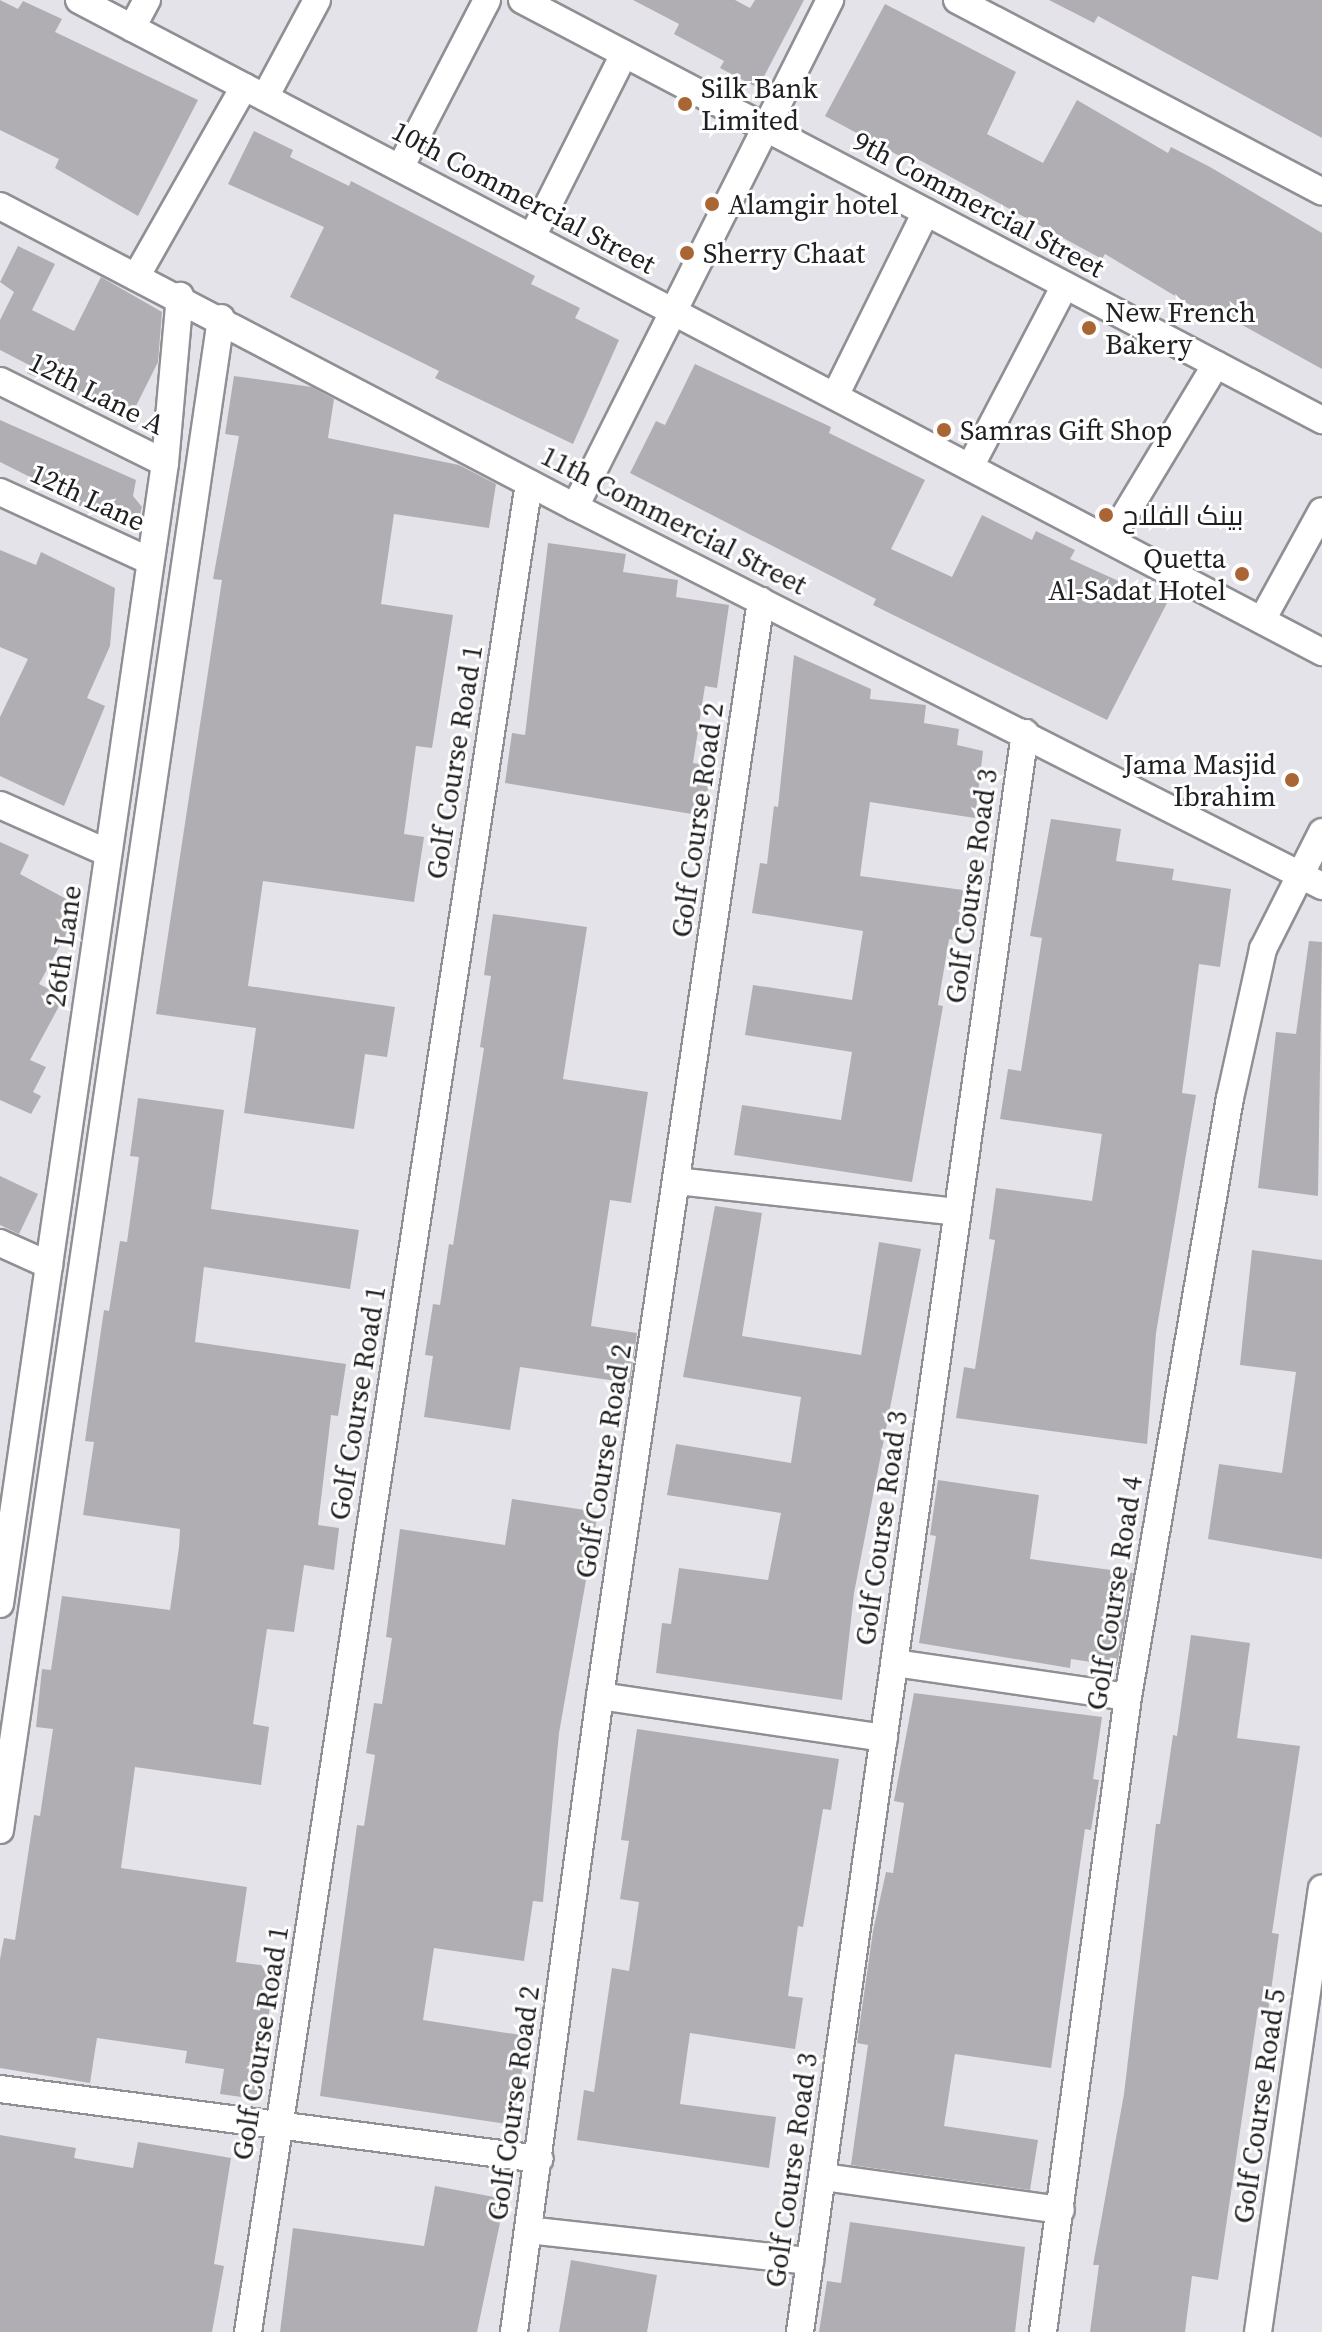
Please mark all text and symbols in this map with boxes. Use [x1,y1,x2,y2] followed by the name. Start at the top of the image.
[701,71,818,137] place label: Silk Bank Limited
[676,95,694,113] marker: Silk Bank Limited
[387,113,661,281] street label: 10th Commercial Street
[848,124,1110,284] street label: 9th Commercial Street
[728,187,899,221] place label: Alamgir hotel
[703,195,721,213] marker: Alamgir hotel
[703,236,865,270] place label: Sherry Chaat
[678,244,696,262] marker: Sherry Chaat
[1105,295,1256,361] place label: New French Bakery
[1080,319,1098,337] marker: New French Bakery
[24,345,170,441] street label: 12th Lane A
[960,413,1172,447] place label: Samras Gift Shop
[935,421,953,439] marker: Samras Gift Shop
[536,438,812,602] street label: 11th Commercial Street
[25,456,151,538] street label: 12th Lane
[1122,498,1243,532] place label: بینک الفلاح
[1097,506,1115,524] marker: بینک الفلاح
[1048,541,1226,607] place label: Quetta Al-Sadat Hotel
[1233,565,1251,583] marker: Quetta Al-Sadat Hotel
[419,643,489,881] street label: Golf Course Road 1
[664,701,730,939] street label: Golf Course Road 2
[1123,747,1276,813] place label: Jama Masjid Ibrahim
[938,767,1004,1005] street label: Golf Course Road 3
[1283,771,1301,789] marker: Jama Masjid Ibrahim
[38,883,88,1009] street label: 26th Lane
[322,1284,392,1522] street label: Golf Course Road 1
[568,1342,638,1580] street label: Golf Course Road 2
[848,1409,914,1647] street label: Golf Course Road 3
[1079,1474,1149,1712] street label: Golf Course Road 4
[225,1924,295,2162] street label: Golf Course Road 1
[480,1984,546,2222] street label: Golf Course Road 2
[1226,1987,1292,2225] street label: Golf Course Road 5
[758,2051,824,2289] street label: Golf Course Road 3

